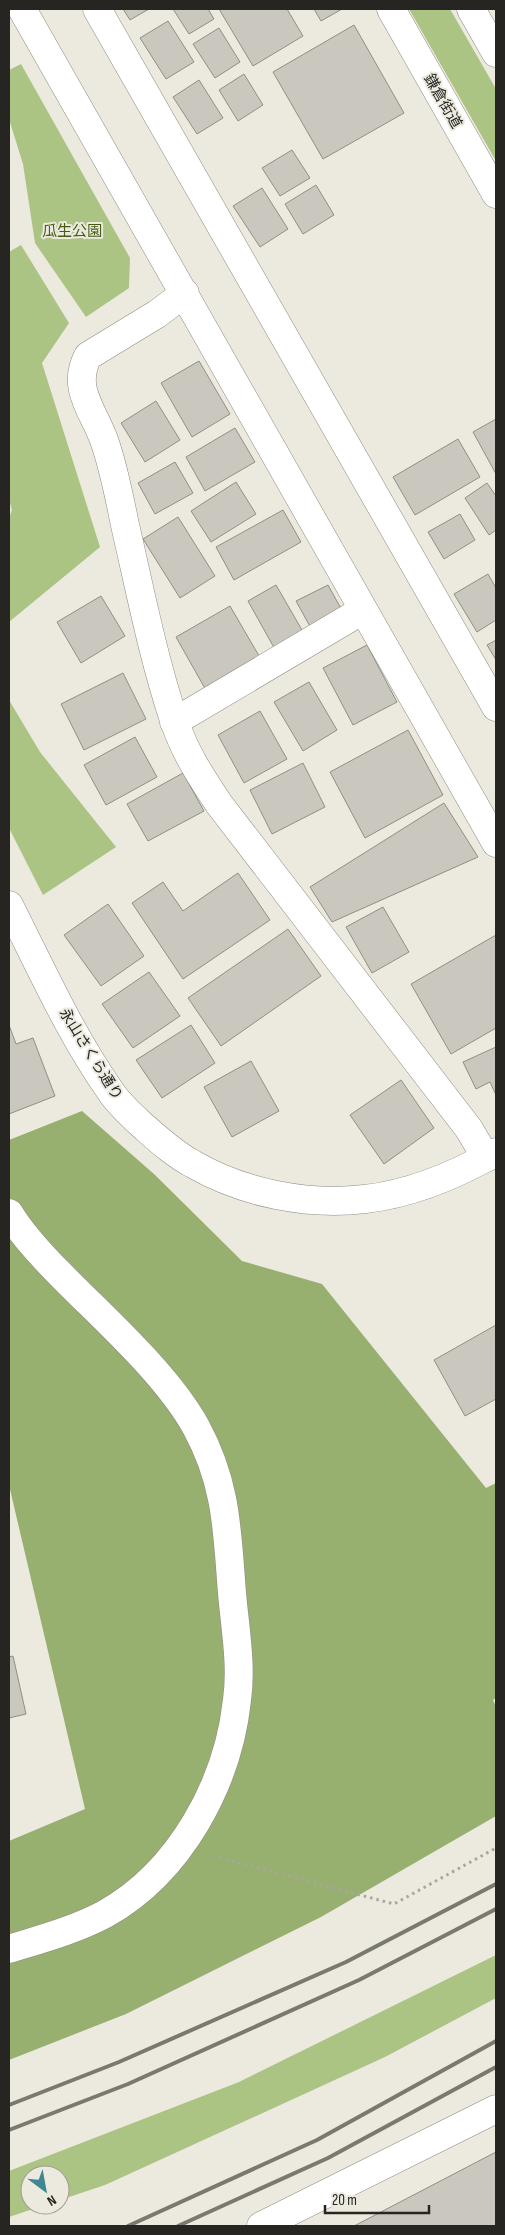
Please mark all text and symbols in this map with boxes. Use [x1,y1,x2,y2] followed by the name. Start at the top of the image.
[419,71,466,132] street label: 鎌倉街道
[42,222,102,241] park label: 瓜生公園
[55,1005,126,1104] street label: 永山さくら通り
[20,2165,70,2215] north arrow
[325,2182,429,2214] scale bar
[44,2191,59,2210] text: N
[332,2191,357,2210] text: 20 m

